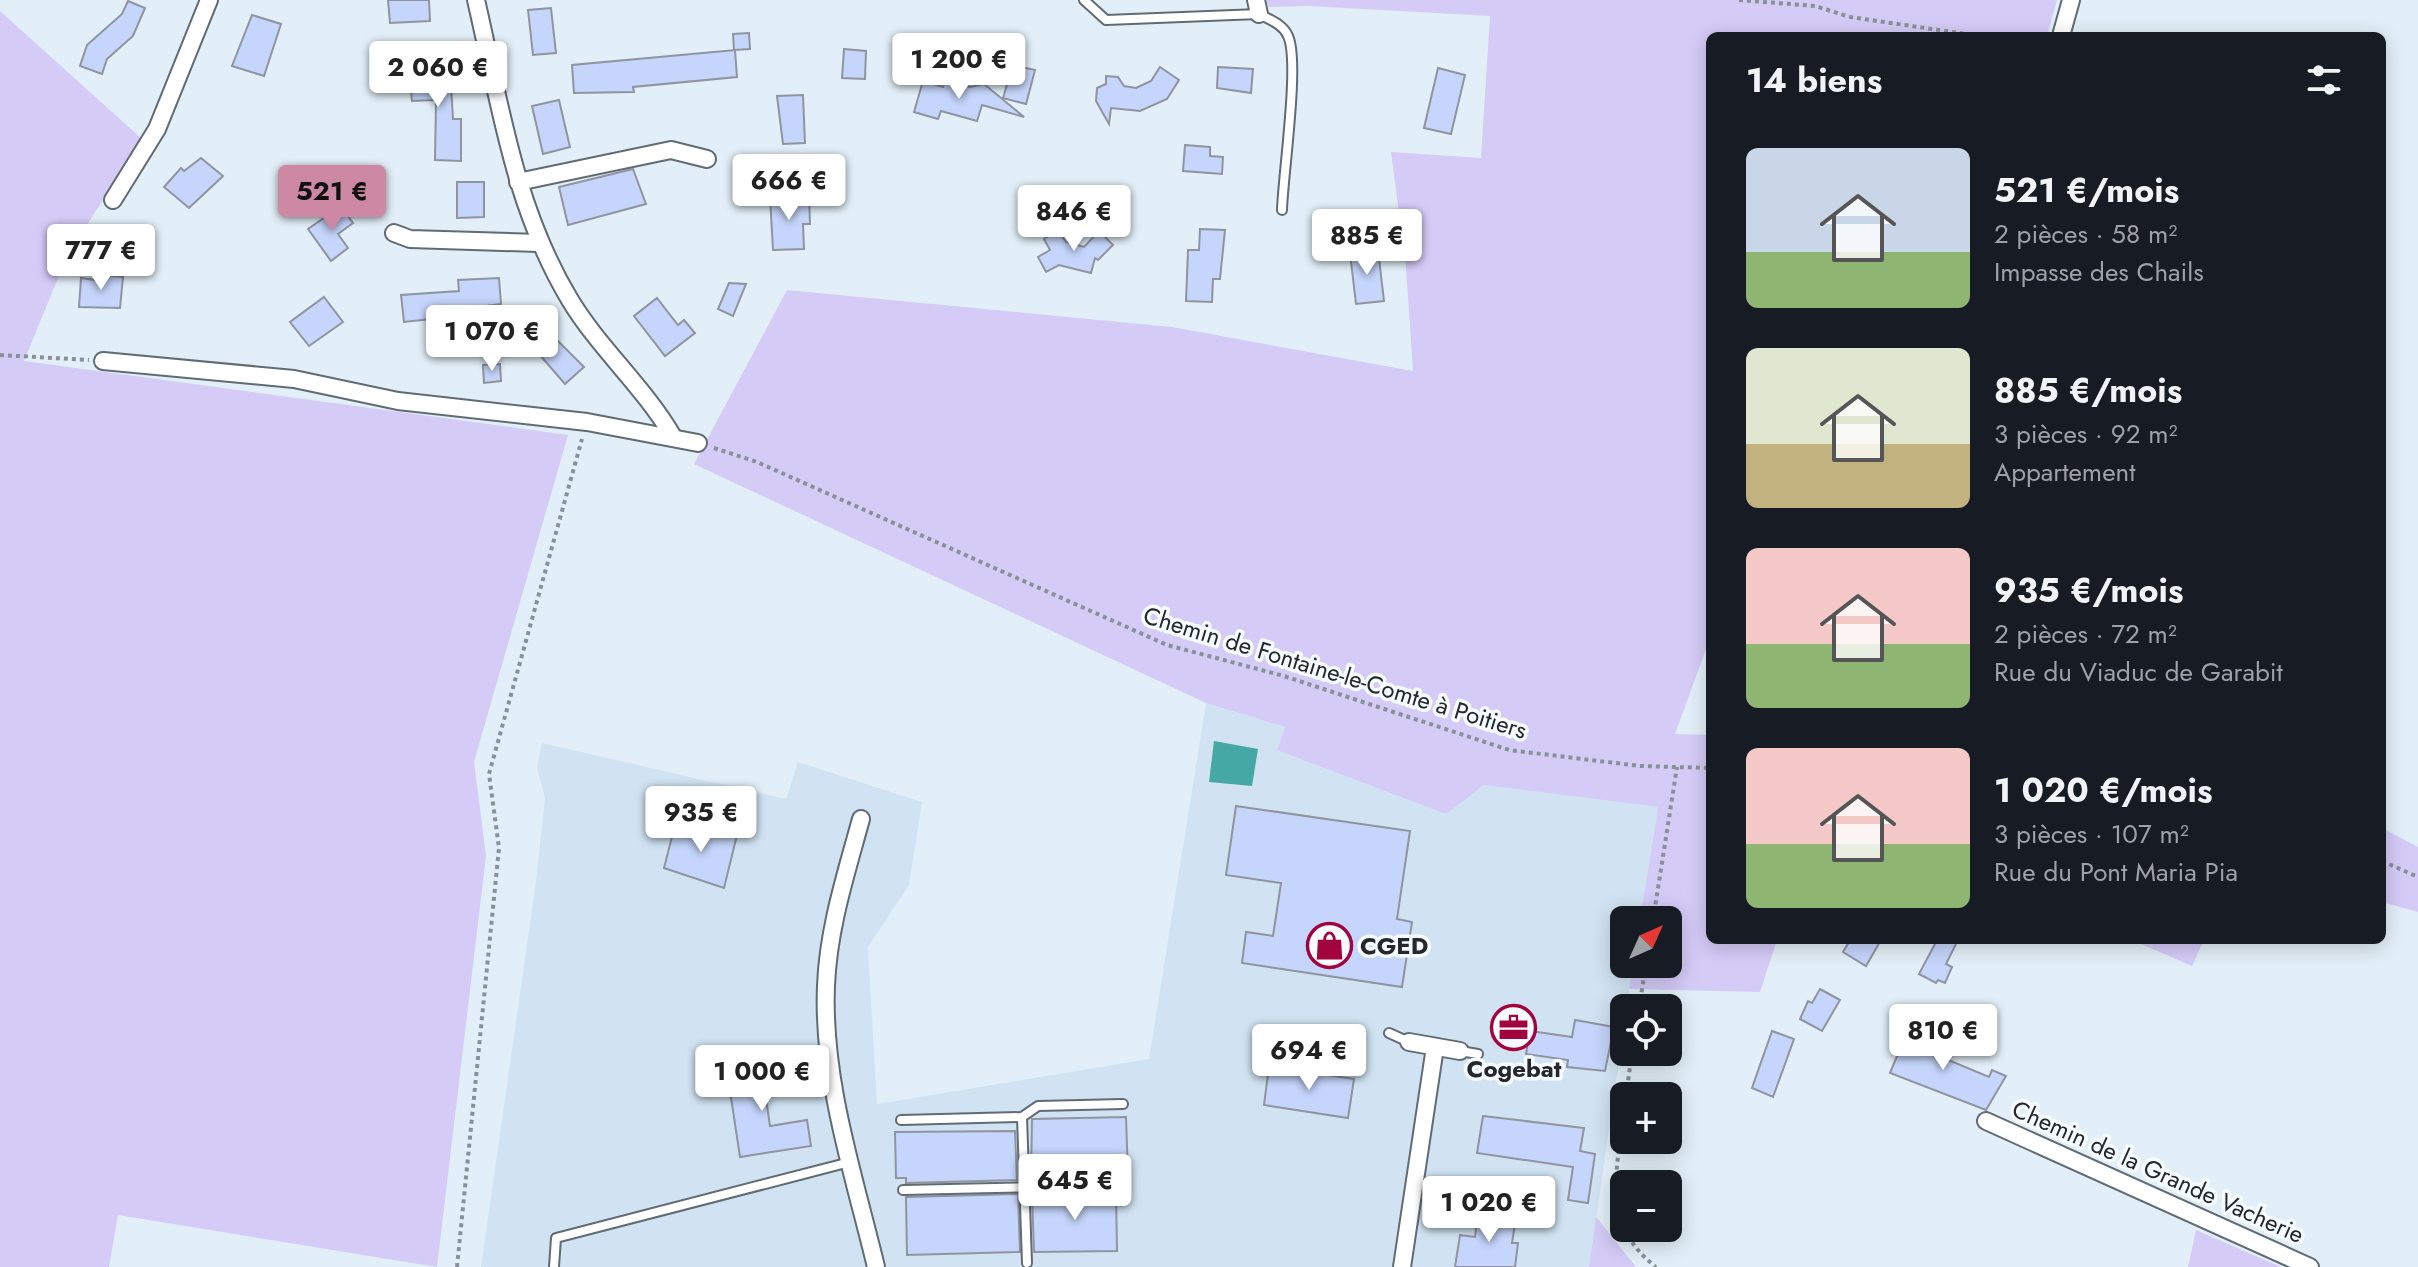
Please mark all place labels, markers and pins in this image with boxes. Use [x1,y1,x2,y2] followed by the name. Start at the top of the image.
[885,33,1033,101] pin: 1 200 €
[364,41,512,109] pin: 2 060 €
[733,154,845,222] pin: 666 €
[276,165,388,233] pin: 521 €
[1018,185,1130,253] pin: 846 €
[1311,209,1423,277] pin: 885 €
[45,224,157,292] pin: 777 €
[418,305,566,373] pin: 1 070 €
[645,786,757,854] pin: 935 €
[1305,922,1353,970] shop icon: CGED
[1360,928,1428,963] place label: CGED
[1490,1003,1538,1051] office icon: Cogebat
[1887,1004,1999,1072] pin: 810 €
[1253,1024,1365,1092] pin: 694 €
[688,1045,836,1113] pin: 1 000 €
[1467,1051,1562,1086] place label: Cogebat
[1019,1154,1131,1222] pin: 645 €
[1415,1176,1563,1244] pin: 1 020 €

